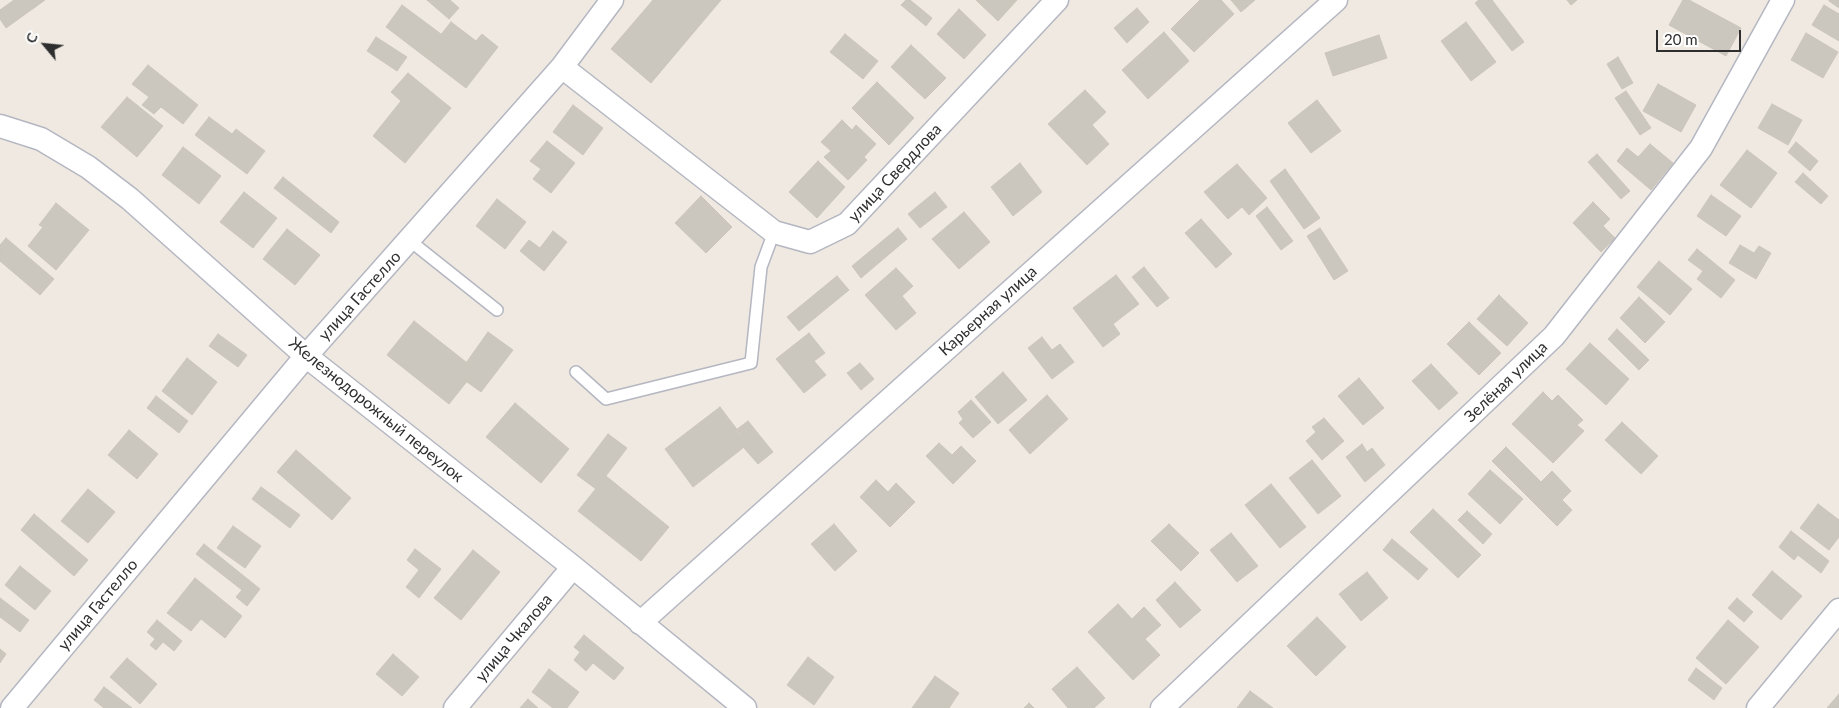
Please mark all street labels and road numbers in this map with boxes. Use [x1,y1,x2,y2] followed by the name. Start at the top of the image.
[844,120,946,226] street label: улица Свердлова
[315,247,405,345] street label: улица Гастелло
[935,262,1041,360] street label: Карьерная улица
[285,334,467,486] street label: Железнодорожный переулок
[1460,338,1552,426] street label: Зелёная улица
[54,555,142,655] street label: улица Гастелло
[472,590,556,686] street label: улица Чкалова

